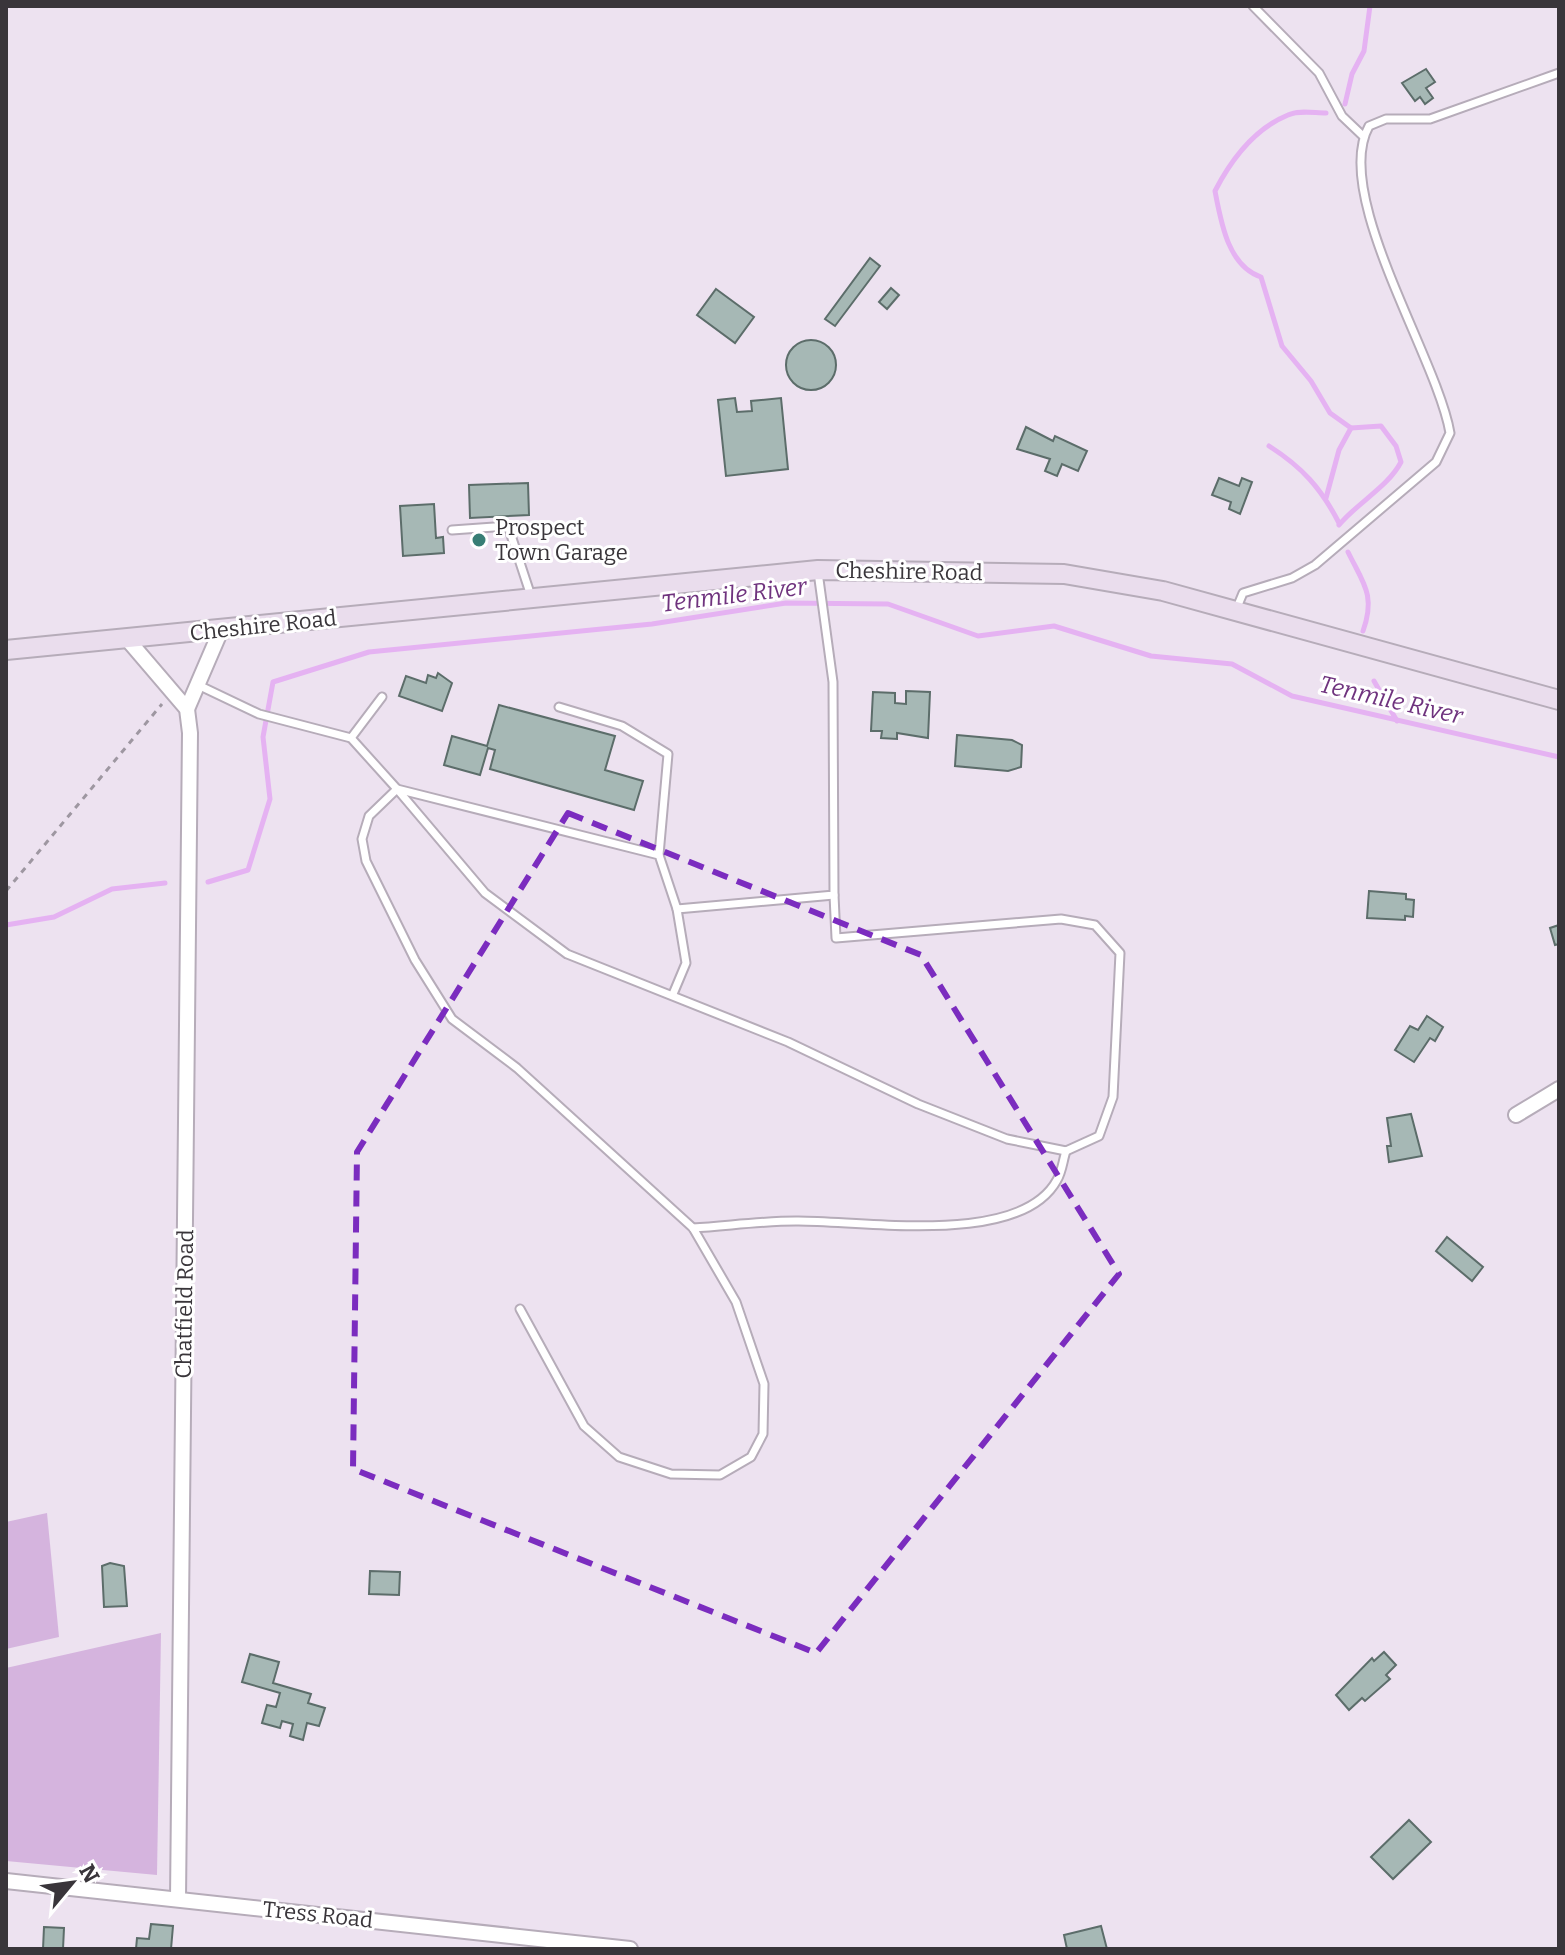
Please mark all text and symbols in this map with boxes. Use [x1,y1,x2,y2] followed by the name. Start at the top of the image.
[495,514,628,566] place label: Prospect Town Garage
[470,531,488,549] marker: Prospect Town Garage
[835,557,983,586] street label: Cheshire Road
[660,572,809,618] water label: Tenmile River
[188,604,338,647] street label: Cheshire Road
[1317,670,1466,730] water label: Tenmile River
[170,1229,199,1379] street label: Chatfield Road
[32,1843,112,1923] north arrow
[73,1860,105,1888] text: N
[261,1895,374,1934] street label: Tress Road

